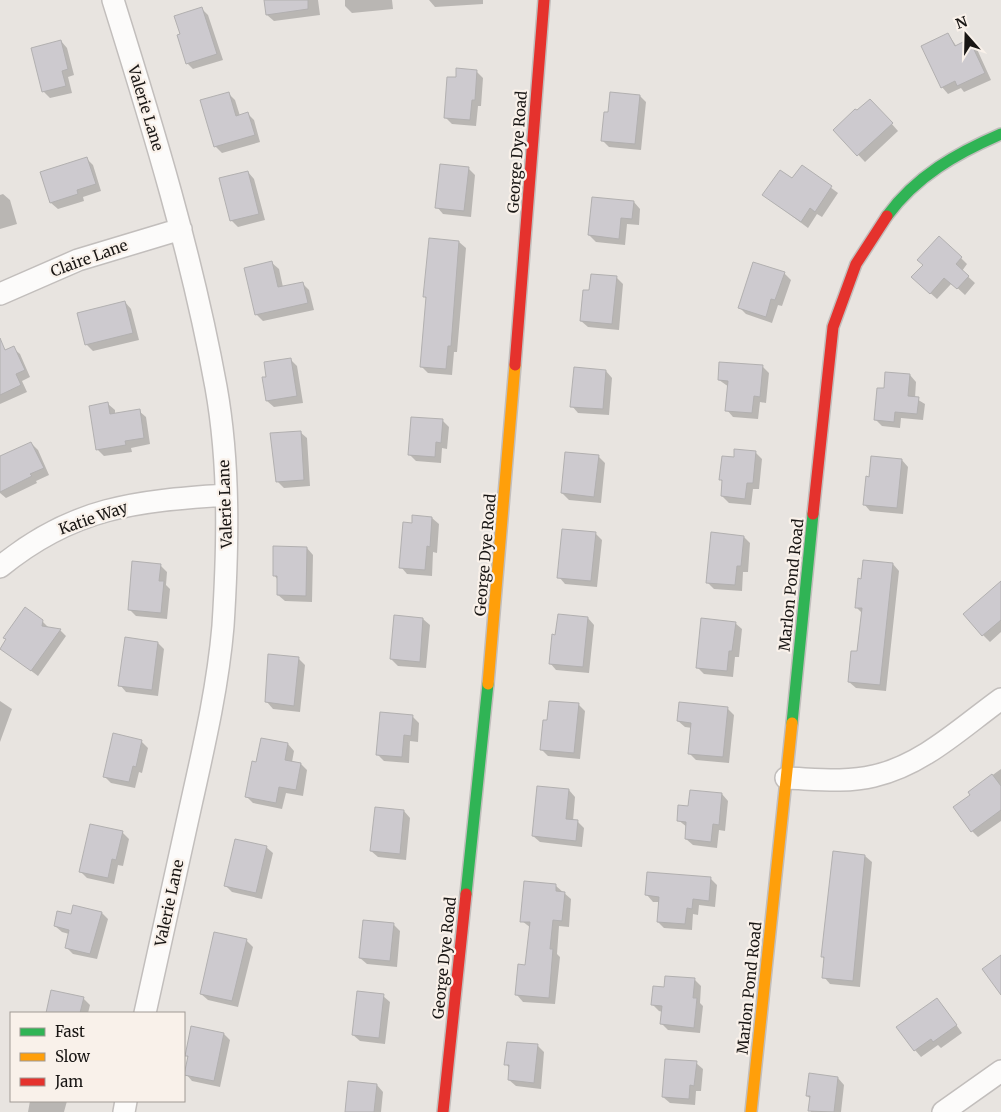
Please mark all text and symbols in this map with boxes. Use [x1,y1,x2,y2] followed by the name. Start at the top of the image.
[941,10,991,60] north arrow
[953,12,970,33] text: N
[124,62,168,153] street label: Valerie Lane
[503,90,531,214] street label: George Dye Road
[48,235,130,281] street label: Claire Lane
[214,459,236,549] street label: Valerie Lane
[470,493,500,617] street label: George Dye Road
[56,497,130,539] street label: Katie Way
[775,518,807,652] street label: Marlon Pond Road
[150,858,188,949] street label: Valerie Lane
[428,896,460,1020] street label: George Dye Road
[733,921,765,1055] street label: Marlon Pond Road
[10,1012,185,1102] legend
[55,1022,85,1041] text: Fast
[55,1047,90,1066] text: Slow
[54,1072,83,1091] text: Jam

